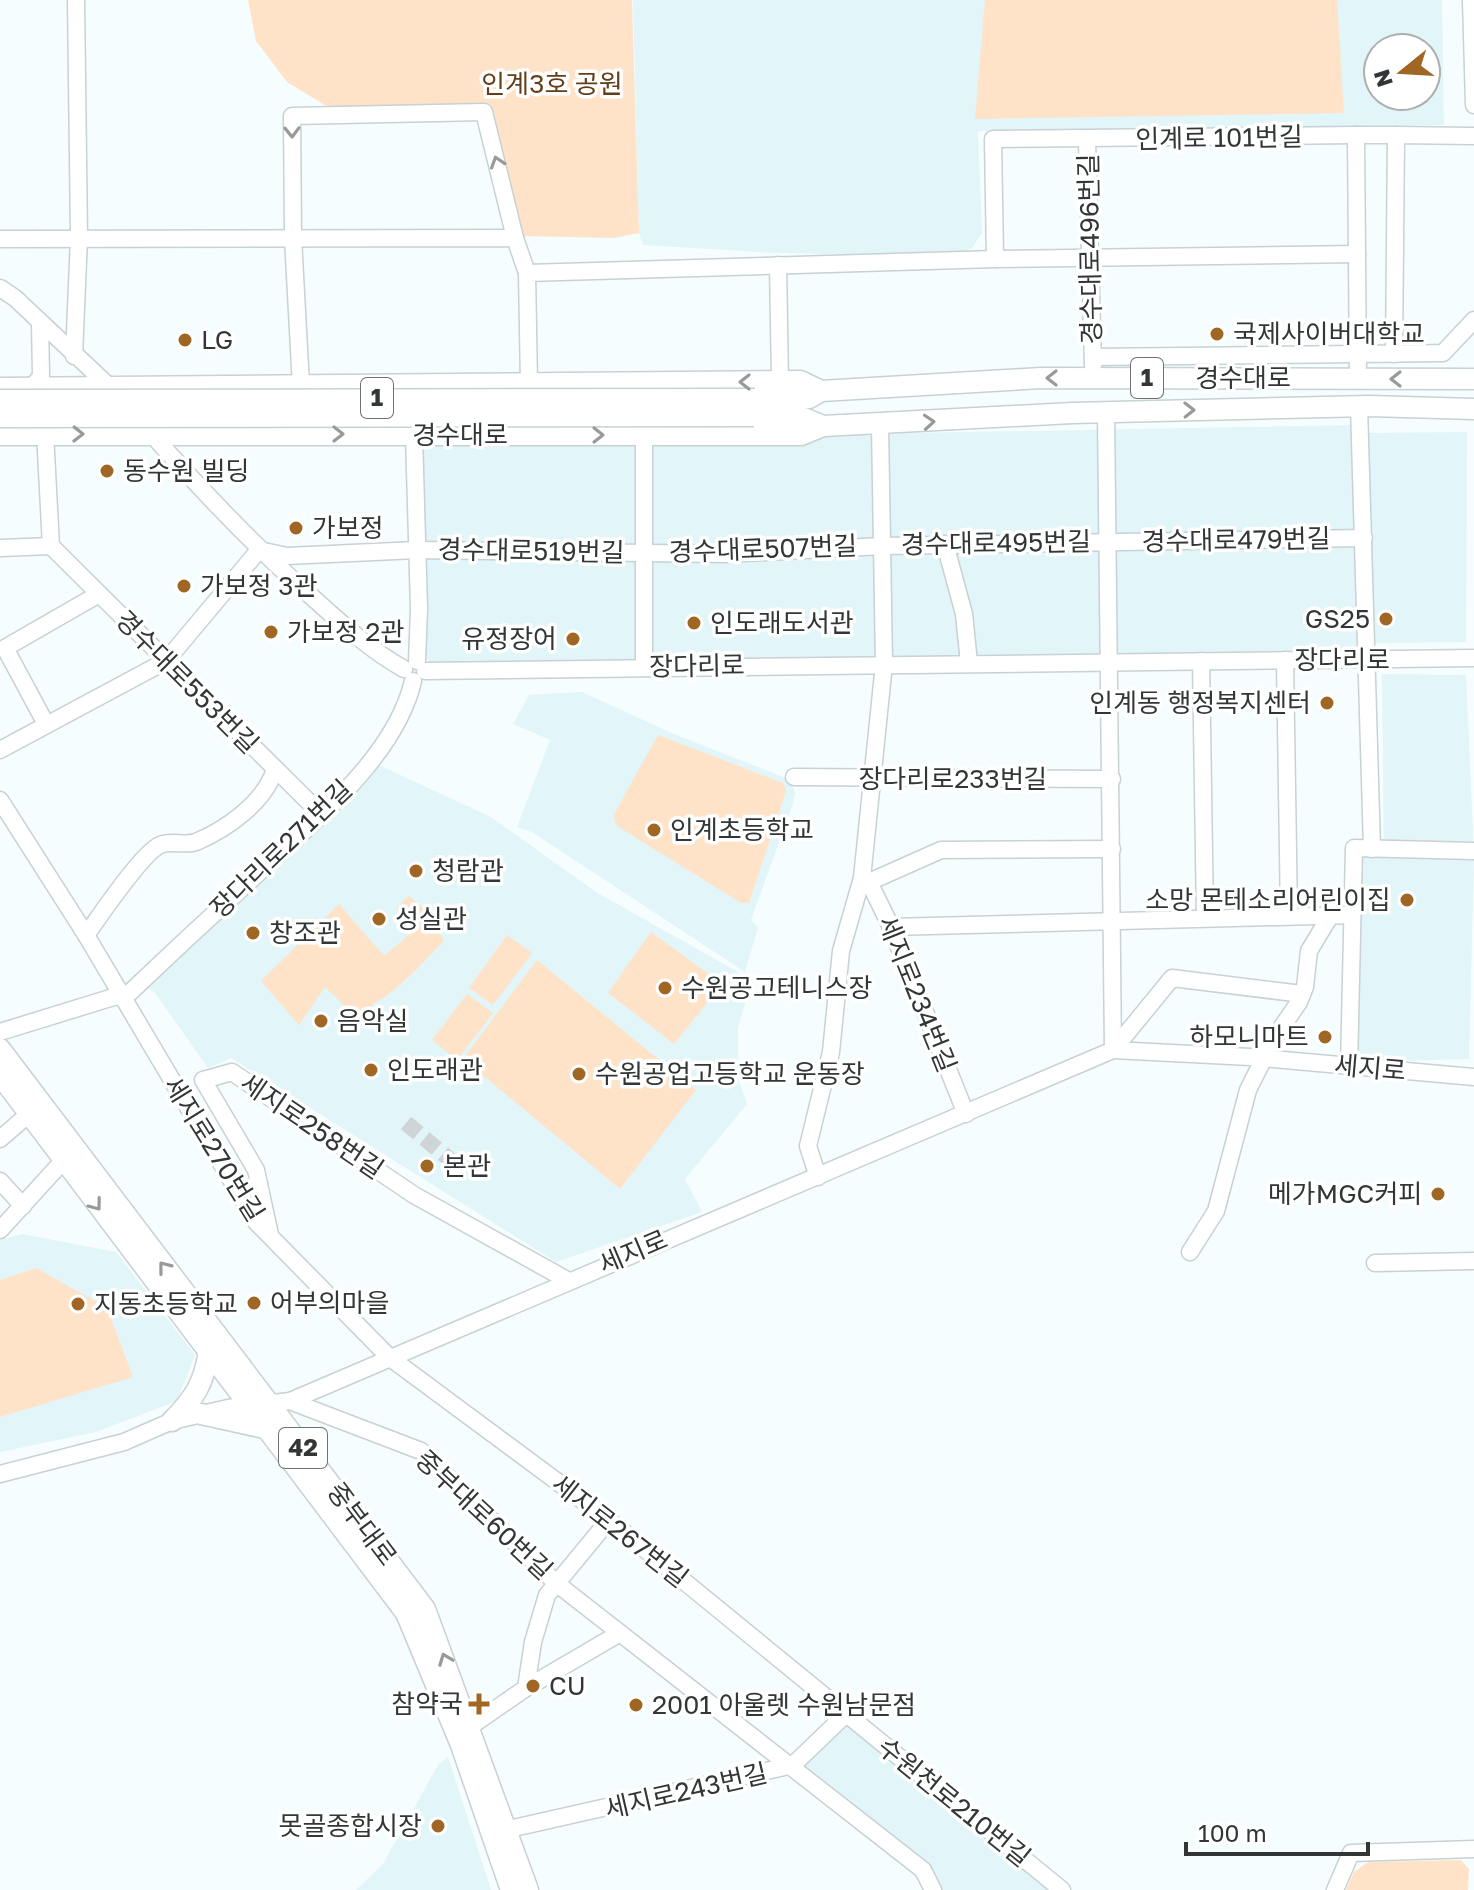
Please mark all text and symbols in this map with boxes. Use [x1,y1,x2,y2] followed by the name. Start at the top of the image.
[1362,32,1442,112] north arrow
[1367,66,1398,90] text: N
[481,68,623,99] park label: 인계3호 공원
[1135,121,1303,154] street label: 인계로 101번길
[283,126,301,139] one-way arrow
[1072,153,1107,345] street label: 경수대로496번길
[490,155,506,169] one-way arrow
[1233,318,1424,349] place label: 국제사이버대학교
[201,324,233,355] place label: LG
[1208,325,1226,343] marker: 국제사이버대학교
[176,331,194,349] marker: LG
[1131,358,1163,398] road number: 1
[1195,362,1291,393] street label: 경수대로
[1045,370,1058,387] one-way arrow
[1389,370,1402,388] one-way arrow
[738,373,751,391] one-way arrow
[361,378,393,418] road number: 1
[1183,401,1196,419] one-way arrow
[923,414,936,431] one-way arrow
[412,419,508,450] street label: 경수대로
[72,425,85,443] one-way arrow
[332,426,345,443] one-way arrow
[592,426,605,444] one-way arrow
[123,455,249,486] place label: 동수원 빌딩
[98,462,116,480] marker: 동수원 빌딩
[312,512,384,543] place label: 가보정
[287,519,305,537] marker: 가보정
[1141,522,1331,557] street label: 경수대로479번길
[901,525,1091,560] street label: 경수대로495번길
[668,530,858,567] street label: 경수대로507번길
[437,533,625,568] street label: 경수대로519번길
[200,570,317,601] place label: 가보정 3관
[175,577,193,595] marker: 가보정 3관
[1305,603,1370,634] place label: GS25
[110,604,265,759] street label: 경수대로553번길
[710,607,854,638] place label: 인도래도서관
[1377,610,1395,628] marker: GS25
[685,614,703,632] marker: 인도래도서관
[287,616,404,647] place label: 가보정 2관
[262,623,280,641] marker: 가보정 2관
[461,623,557,654] place label: 유정장어
[564,630,582,648] marker: 유정장어
[1294,644,1390,675] street label: 장다리로
[649,649,745,682] street label: 장다리로
[1089,687,1311,718] place label: 인계동 행정복지센터
[1318,694,1336,712] marker: 인계동 행정복지센터
[858,763,1048,794] street label: 장다리로233번길
[203,773,358,924] street label: 장다리로271번길
[670,814,814,845] place label: 인계초등학교
[645,821,663,839] marker: 인계초등학교
[432,855,504,886] place label: 청람관
[407,862,425,880] marker: 청람관
[1145,884,1391,915] place label: 소망 몬테소리어린이집
[1398,891,1416,909] marker: 소망 몬테소리어린이집
[395,903,467,934] place label: 성실관
[370,910,388,928] marker: 성실관
[872,911,963,1076] street label: 세지로234번길
[269,917,341,948] place label: 창조관
[244,924,262,942] marker: 창조관
[681,972,872,1003] place label: 수원공고테니스장
[656,979,674,997] marker: 수원공고테니스장
[337,1005,409,1036] place label: 음악실
[312,1012,330,1030] marker: 음악실
[1189,1021,1309,1052] place label: 하모니마트
[1316,1028,1334,1046] marker: 하모니마트
[1333,1049,1407,1086] street label: 세지로
[387,1054,483,1085] place label: 인도래관
[595,1058,865,1089] place label: 수원공업고등학교 운동장
[362,1061,380,1079] marker: 인도래관
[570,1065,588,1083] marker: 수원공업고등학교 운동장
[235,1066,390,1185] street label: 세지로258번길
[158,1071,271,1227] street label: 세지로270번길
[443,1150,491,1181] place label: 본관
[418,1157,436,1175] marker: 본관
[1268,1178,1422,1209] place label: 메가MGC커피
[1429,1185,1447,1203] marker: 메가MGC커피
[86,1196,100,1211] one-way arrow
[594,1223,672,1280] street label: 세지로
[159,1261,173,1276] one-way arrow
[270,1287,390,1318] place label: 어부의마을
[94,1288,238,1319] place label: 지동초등학교
[245,1294,263,1312] marker: 어부의마을
[69,1295,87,1313] marker: 지동초등학교
[279,1428,327,1468] road number: 42
[410,1443,559,1586] street label: 중부대로60번길
[546,1468,695,1593] street label: 세지로267번길
[321,1476,404,1571] street label: 중부대로
[438,1653,455,1667] one-way arrow
[549,1670,586,1701] place label: CU
[524,1677,542,1695] marker: CU
[391,1688,463,1719] place label: 참약국
[652,1689,916,1720] place label: 2001 아울렛 수원남문점
[470,1695,488,1713] marker: 참약국
[627,1696,645,1714] marker: 2001 아울렛 수원남문점
[872,1731,1037,1873] street label: 수원천로210번길
[602,1757,770,1824] street label: 세지로243번길
[1186,1806,1368,1856] scale bar
[278,1810,422,1841] place label: 못골종합시장
[429,1817,447,1835] marker: 못골종합시장
[1198,1818,1267,1847] text: 100 m

